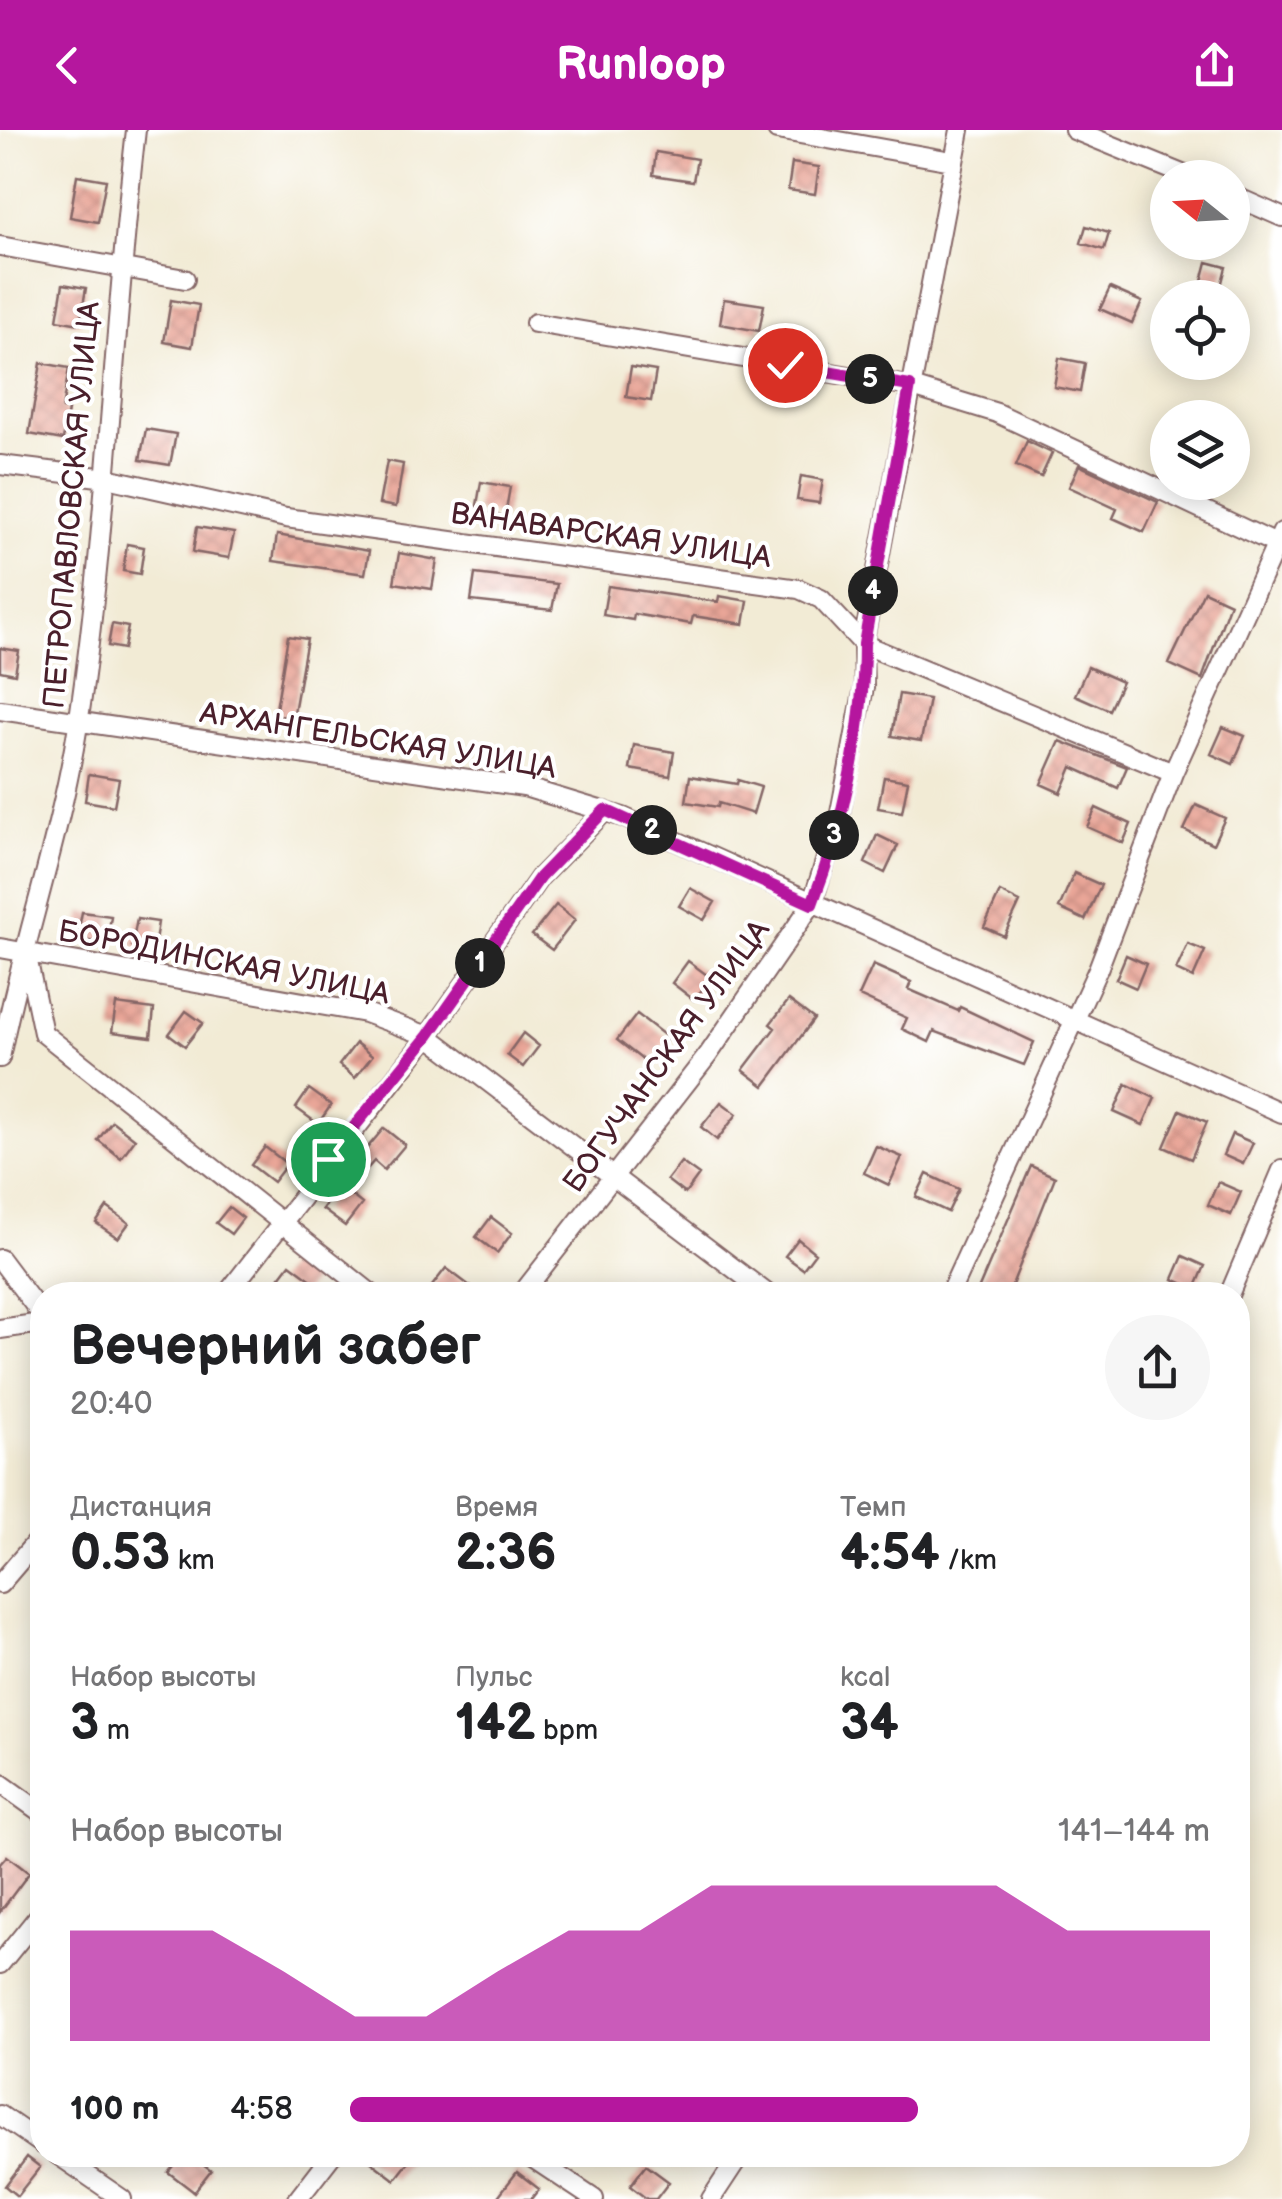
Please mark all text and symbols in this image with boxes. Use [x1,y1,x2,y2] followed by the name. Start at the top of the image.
[40,38,95,93] icon: back
[556,38,726,93] text: Runloop
[1187,38,1242,93] icon: share
[1150,160,1250,260] north arrow
[1150,160,1250,500] map controls
[1150,280,1250,380] button: locate
[36,299,108,710] street label: ПЕТРОПАВЛОВСКАЯ УЛИЦА
[743,323,828,408] pin
[758,338,813,393] icon: check
[845,354,895,404] pin: 5
[862,362,878,395] text: 5
[1150,400,1250,500] button: layers
[448,496,774,576] street label: ВАНАВАРСКАЯ УЛИЦА
[848,566,898,616] pin: 4
[865,574,881,607] text: 4
[196,695,559,787] street label: АРХАНГЕЛЬСКАЯ УЛИЦА
[627,805,677,855] pin: 2
[809,810,859,860] pin: 3
[644,813,660,846] text: 2
[826,818,842,851] text: 3
[55,913,393,1013] street label: БОРОДИНСКАЯ УЛИЦА
[556,913,778,1200] street label: БОГУЧАНСКАЯ УЛИЦА
[455,938,505,988] pin: 1
[474,946,486,979] text: 1
[286,1117,371,1202] pin
[301,1132,356,1187] icon: arrive
[70,1314,481,1381] text: Вечерний забег
[1105,1315,1210,1420] button: share
[70,1385,153,1424] text: 20:40
[70,1491,212,1524] text: Дистанция
[455,1491,538,1524] text: Время
[840,1491,907,1524] text: Темп
[70,1524,170,1584] text: 0.53
[455,1524,556,1584] text: 2:36
[840,1524,940,1584] text: 4:54
[170,1544,215,1577] text: km
[940,1544,997,1577] text: /km
[70,1661,256,1694] text: Набор высоты
[455,1661,532,1694] text: Пульс
[840,1661,890,1694] text: kcal
[70,1694,99,1754] text: 3
[455,1694,535,1754] text: 142
[840,1694,899,1754] text: 34
[99,1714,130,1747] text: m
[535,1714,598,1747] text: bpm
[70,1812,283,1851] text: Набор высоты
[1058,1812,1210,1851] text: 141–144 m
[70,2090,159,2129] text: 100 m
[230,2090,293,2129] text: 4:58

